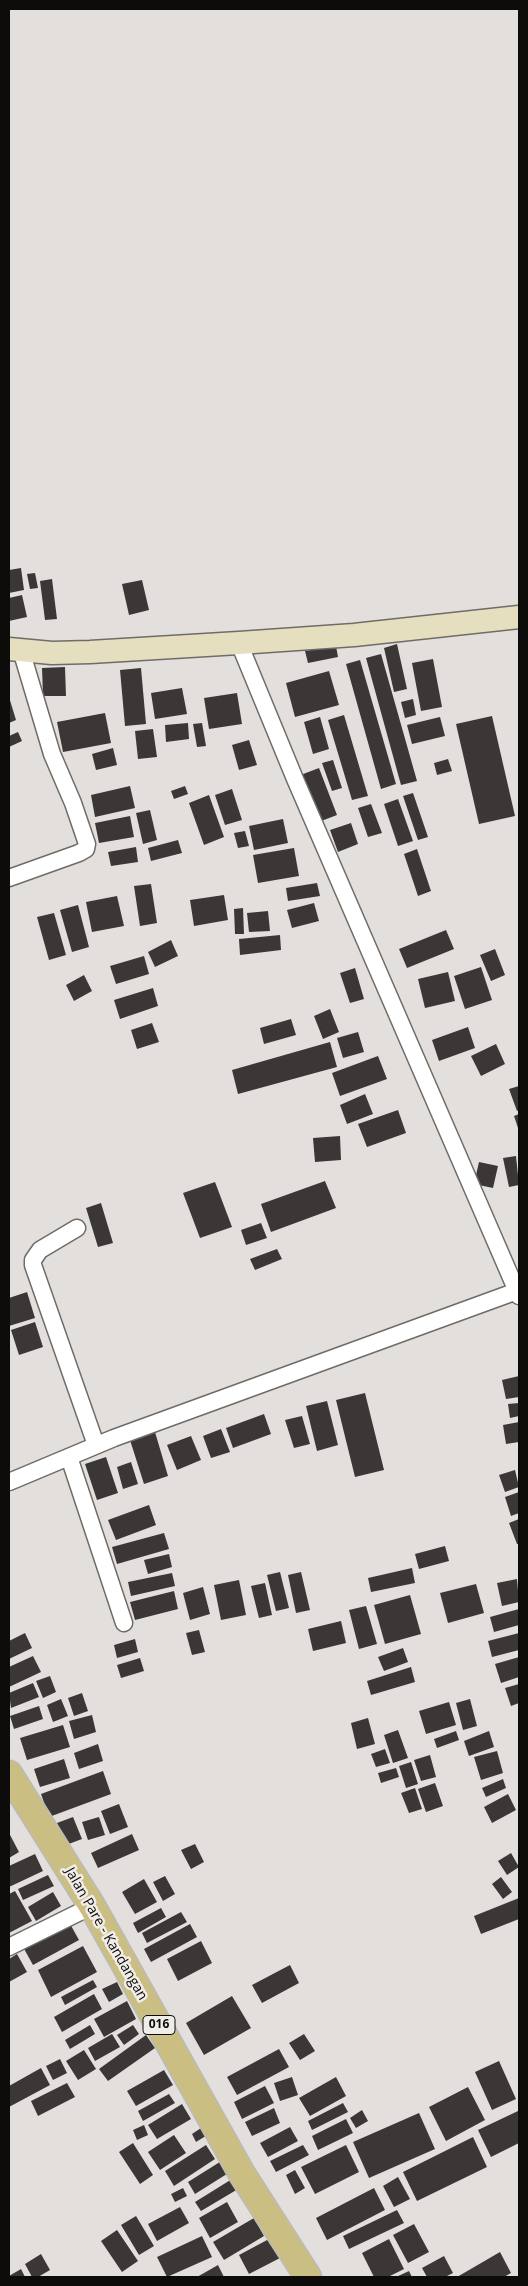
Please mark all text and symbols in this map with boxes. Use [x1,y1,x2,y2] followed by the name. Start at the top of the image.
[61,1865,151,2003] street label: Jalan Pare - Kandangan
[143,2016,175,2034] road number: 016

